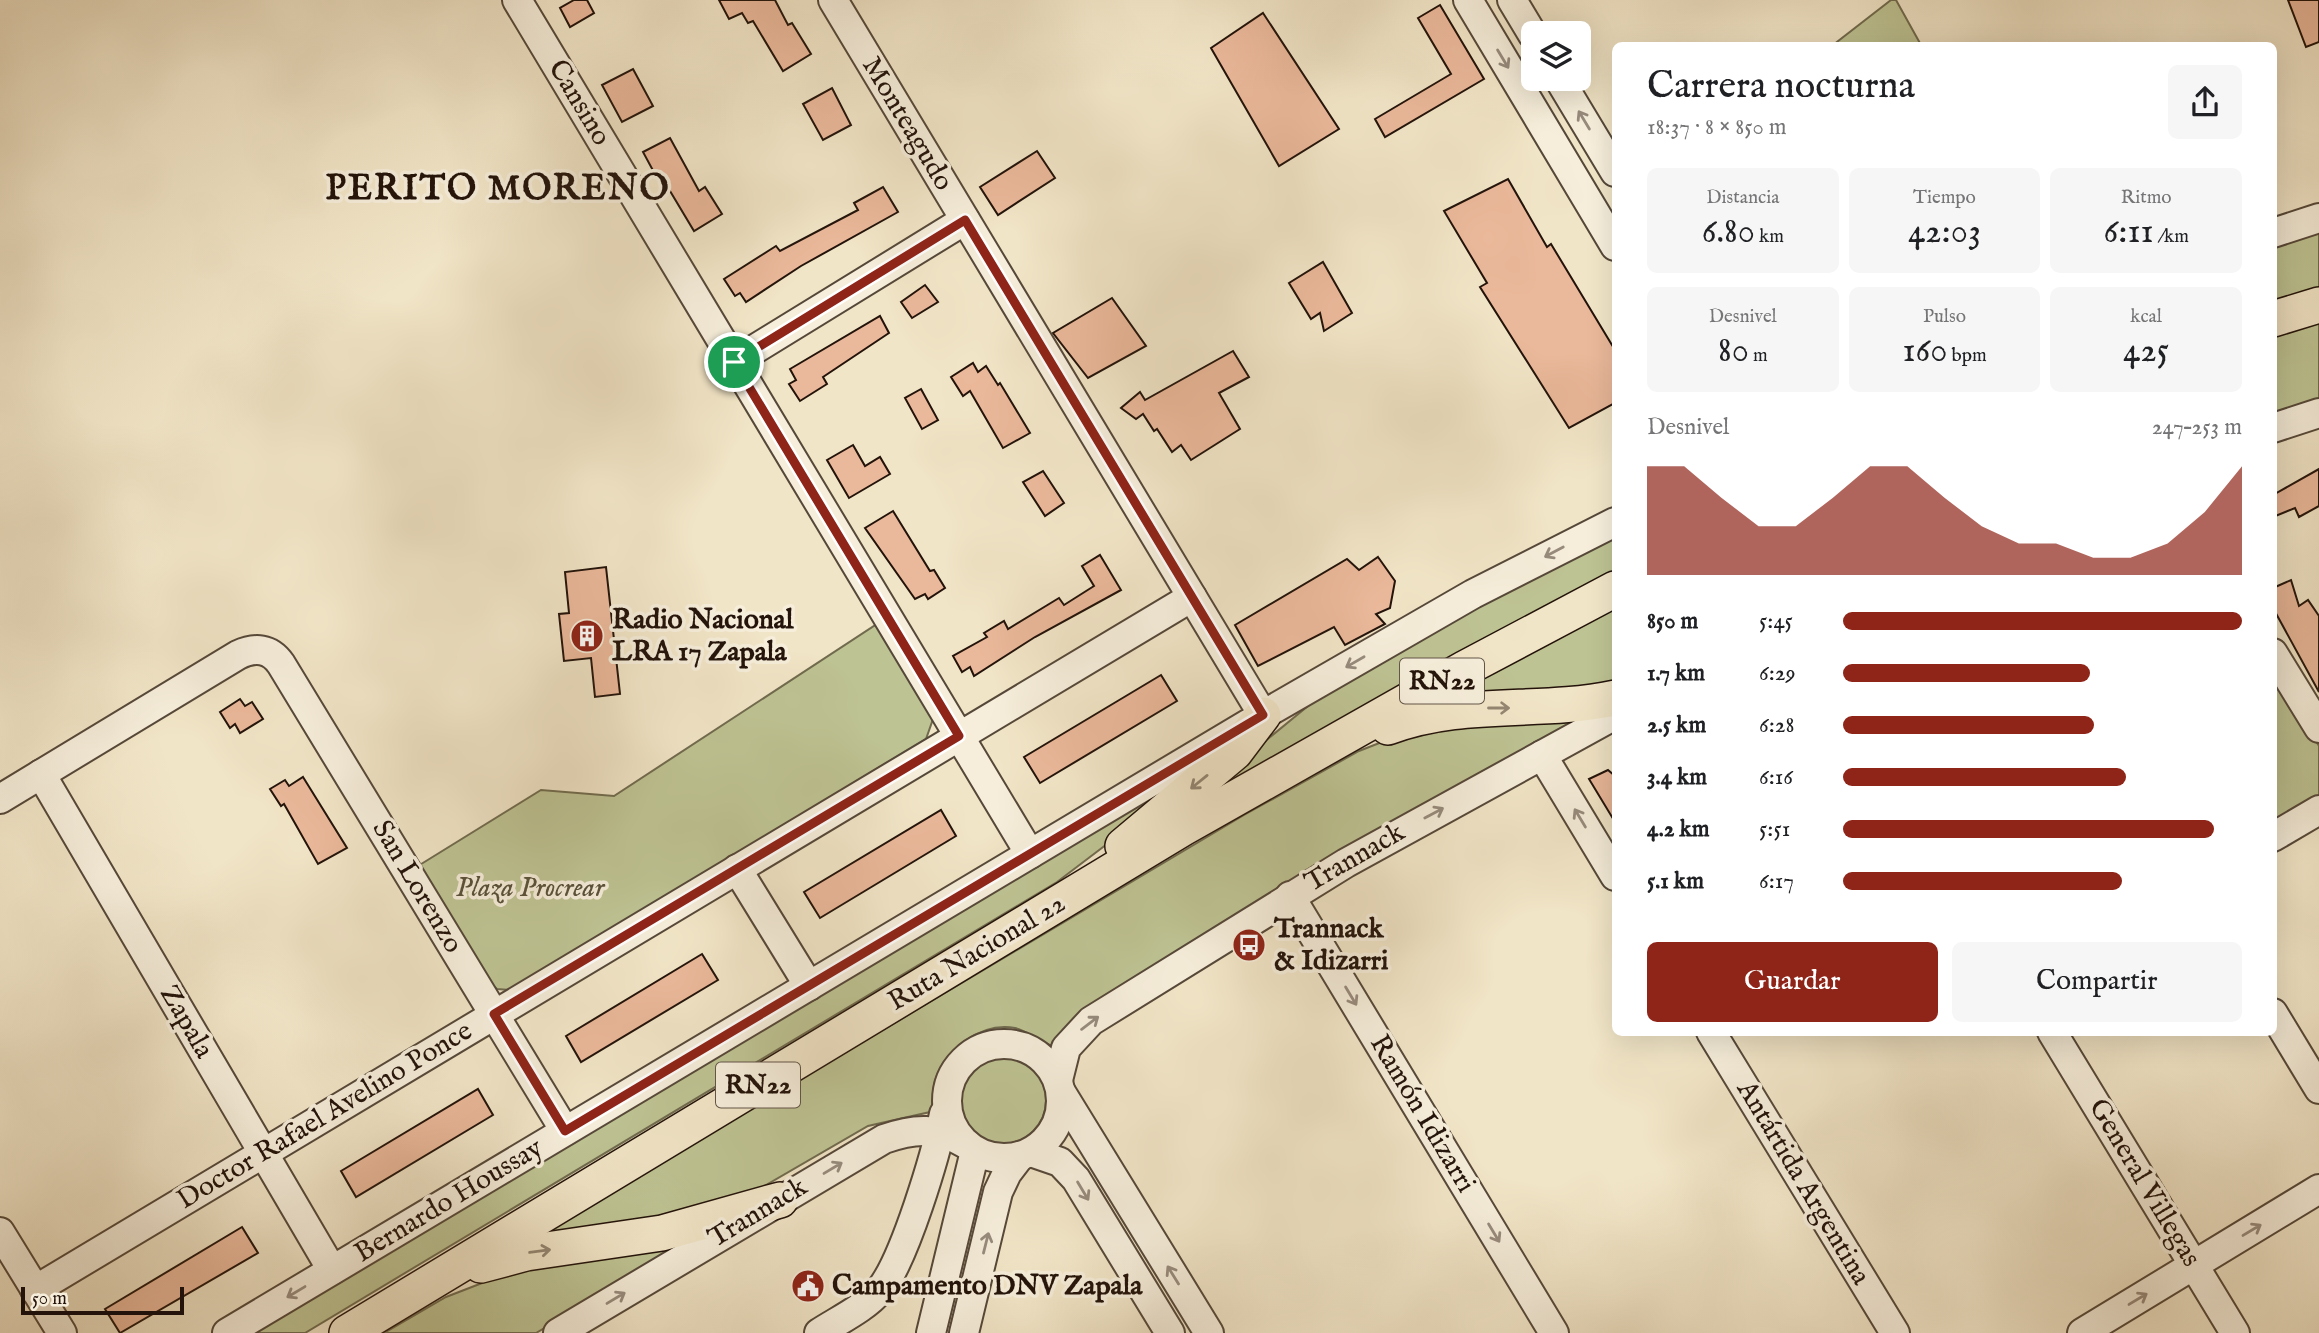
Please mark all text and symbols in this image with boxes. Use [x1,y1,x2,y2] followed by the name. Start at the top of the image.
[1521,21,1591,91] map controls
[1521,21,1591,91] button: layers
[1496,48,1510,68] one-way arrow
[853,51,961,197] street label: Monteagudo
[540,54,618,152] street label: Cansino
[1647,63,1915,111] text: Carrera nocturna
[2168,65,2242,139] button: share
[1576,110,1590,130] one-way arrow
[1647,113,1786,142] text: 18:37 · 8 × 850 m
[326,167,670,212] district label: PERITO MORENO
[1706,186,1779,210] text: Distancia
[1913,186,1976,210] text: Tiempo
[2121,186,2172,210] text: Ritmo
[1702,210,1755,255] text: 6.80
[1908,210,1981,255] text: 42:03
[2103,210,2153,255] text: 6:11
[1755,225,1784,249] text: km
[2153,225,2189,249] text: /km
[1709,305,1777,329] text: Desnivel
[1923,305,1966,329] text: Pulso
[2130,305,2162,329] text: kcal
[1718,329,1749,374] text: 80
[1902,329,1947,374] text: 160
[2123,329,2169,374] text: 425
[704,332,764,392] pin
[715,343,753,381] icon: arrive
[1749,344,1768,368] text: m
[1947,344,1987,368] text: bpm
[1647,413,1729,442] text: Desnivel
[2152,413,2242,442] text: 247–253 m
[1544,546,1565,559] one-way arrow
[612,603,795,670] place label: Radio Nacional LRA 17 Zapala
[1647,607,1698,636] text: 850 m
[1759,607,1793,636] text: 5:45
[568,617,606,655] building icon: Radio Nacional LRA 17 Zapala
[1346,655,1366,669] one-way arrow
[1400,659,1484,704] road number: RN22
[1647,659,1705,688] text: 1.7 km
[1759,659,1796,688] text: 6:29
[1487,701,1510,715] one-way arrow
[1647,711,1706,740] text: 2.5 km
[1759,711,1795,740] text: 6:28
[1647,763,1707,792] text: 3.4 km
[1759,763,1793,792] text: 6:16
[1191,774,1209,789] one-way arrow
[1424,806,1444,820] one-way arrow
[1572,808,1586,828] one-way arrow
[364,814,470,960] street label: San Lorenzo
[1299,815,1412,901] street label: Trannack
[1647,815,1710,844] text: 4.2 km
[1759,815,1790,844] text: 5:51
[1647,867,1704,896] text: 5.1 km
[1759,867,1794,896] text: 6:17
[456,871,606,906] park label: Plaza Procrear
[882,886,1072,1020] street label: Ruta Nacional 22
[1273,912,1389,979] place label: Trannack & Idizarri
[1230,926,1268,964] bus stop icon: Trannack & Idizarri
[1647,942,1938,1022] button: Guardar
[1952,942,2242,1022] button: Compartir
[151,979,221,1066] street label: Zapala
[1344,986,1358,1006] one-way arrow
[171,1014,479,1218] street label: Doctor Rafael Avelino Ponce
[1080,1016,1099,1030] one-way arrow
[1361,1029,1483,1199] street label: Ramón Idizarri
[716,1062,800,1108] road number: RN22
[1728,1074,1878,1292] street label: Antártida Argentina
[2080,1093,2208,1273] street label: General Villegas
[348,1131,550,1271] street label: Bernardo Houssay
[822,1161,842,1175] one-way arrow
[702,1169,815,1256] street label: Trannack
[1077,1180,1091,1200] one-way arrow
[2242,1222,2261,1237] one-way arrow
[1487,1223,1501,1243] one-way arrow
[980,1232,993,1255] one-way arrow
[529,1244,551,1257] one-way arrow
[1166,1265,1180,1285] one-way arrow
[789,1267,827,1305] public building icon: Campamento DNV Zapala
[832,1269,1143,1304] place label: Campamento DNV Zapala
[21,1284,184,1316] scale bar
[287,1285,307,1299] one-way arrow
[32,1287,67,1311] text: 50 m
[606,1291,626,1305] one-way arrow
[2128,1292,2148,1306] one-way arrow

